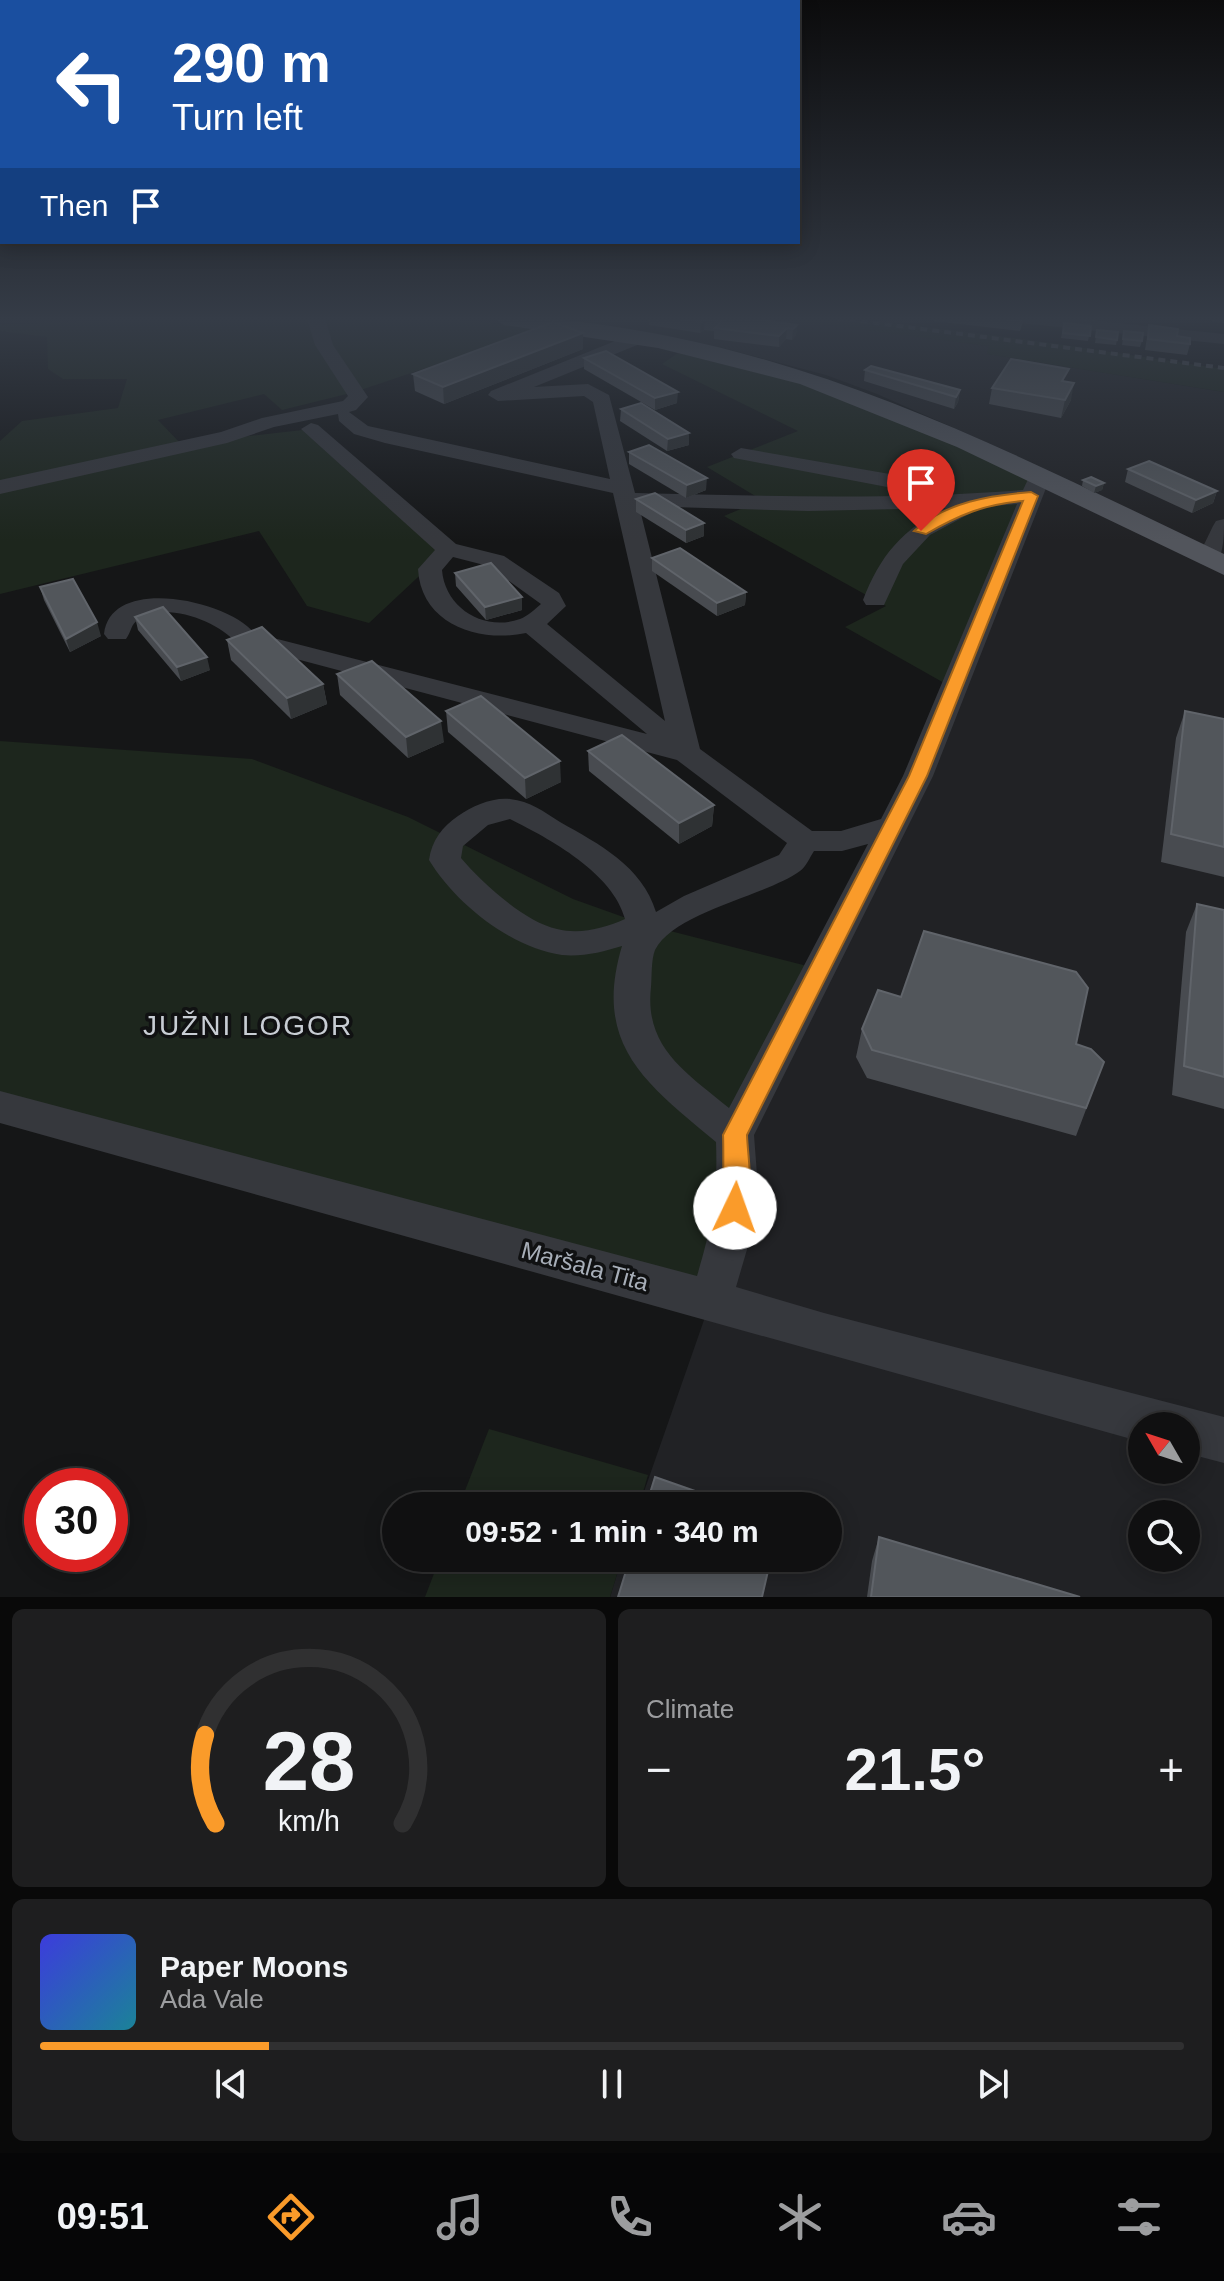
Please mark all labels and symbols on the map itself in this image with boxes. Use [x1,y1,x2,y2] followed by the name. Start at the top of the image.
[887,449,955,531] pin
[143,1010,353,1041] district label: JUŽNI LOGOR
[693,1166,777,1250] position arrow
[518,1236,652,1296] street label: Maršala Tita
[1128,1412,1200,1484] north arrow
[24,1468,128,1572] speed limit sign: 30

